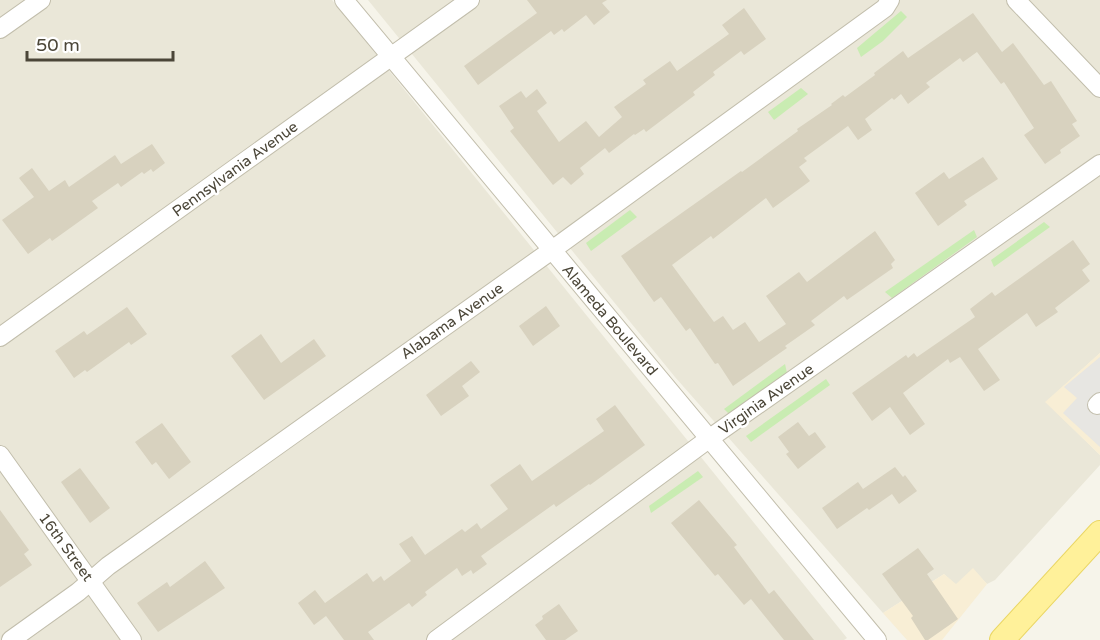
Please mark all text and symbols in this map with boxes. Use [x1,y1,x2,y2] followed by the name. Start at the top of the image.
[27,24,172,62] scale bar
[36,34,80,56] text: 50 m
[169,117,301,221] street label: Pennsylvania Avenue
[558,261,662,379] street label: Alameda Boulevard
[397,279,507,363] street label: Alabama Avenue
[715,360,817,438] street label: Virginia Avenue
[35,509,97,585] street label: 16th Street

